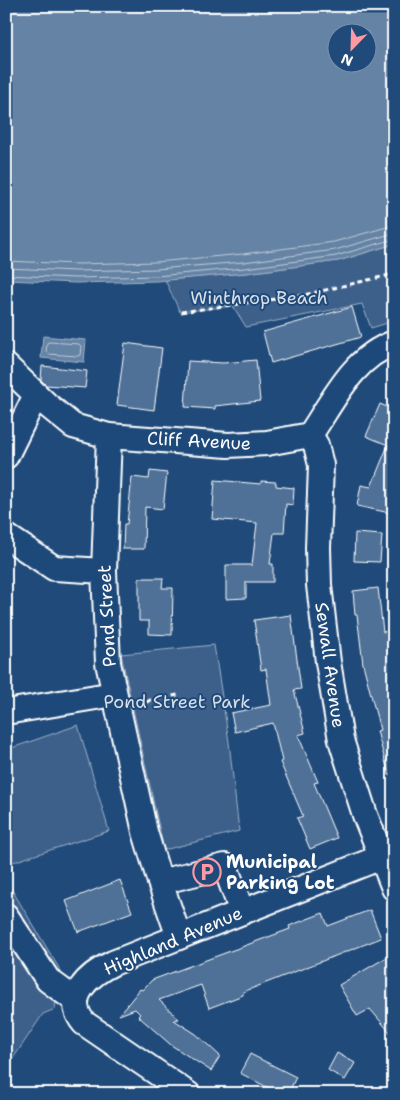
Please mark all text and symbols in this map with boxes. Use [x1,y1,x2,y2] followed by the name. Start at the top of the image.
[328,22,378,72] north arrow
[338,50,356,70] text: N
[190,286,328,310] park label: Winthrop Beach
[146,426,252,456] street label: Cliff Avenue
[92,564,122,668] street label: Pond Street
[309,601,351,729] street label: Sewall Avenue
[104,690,250,714] park label: Pond Street Park
[226,850,335,895] place label: Municipal Parking Lot
[192,857,222,887] parking icon: Municipal Parking Lot
[100,901,246,981] street label: Highland Avenue

